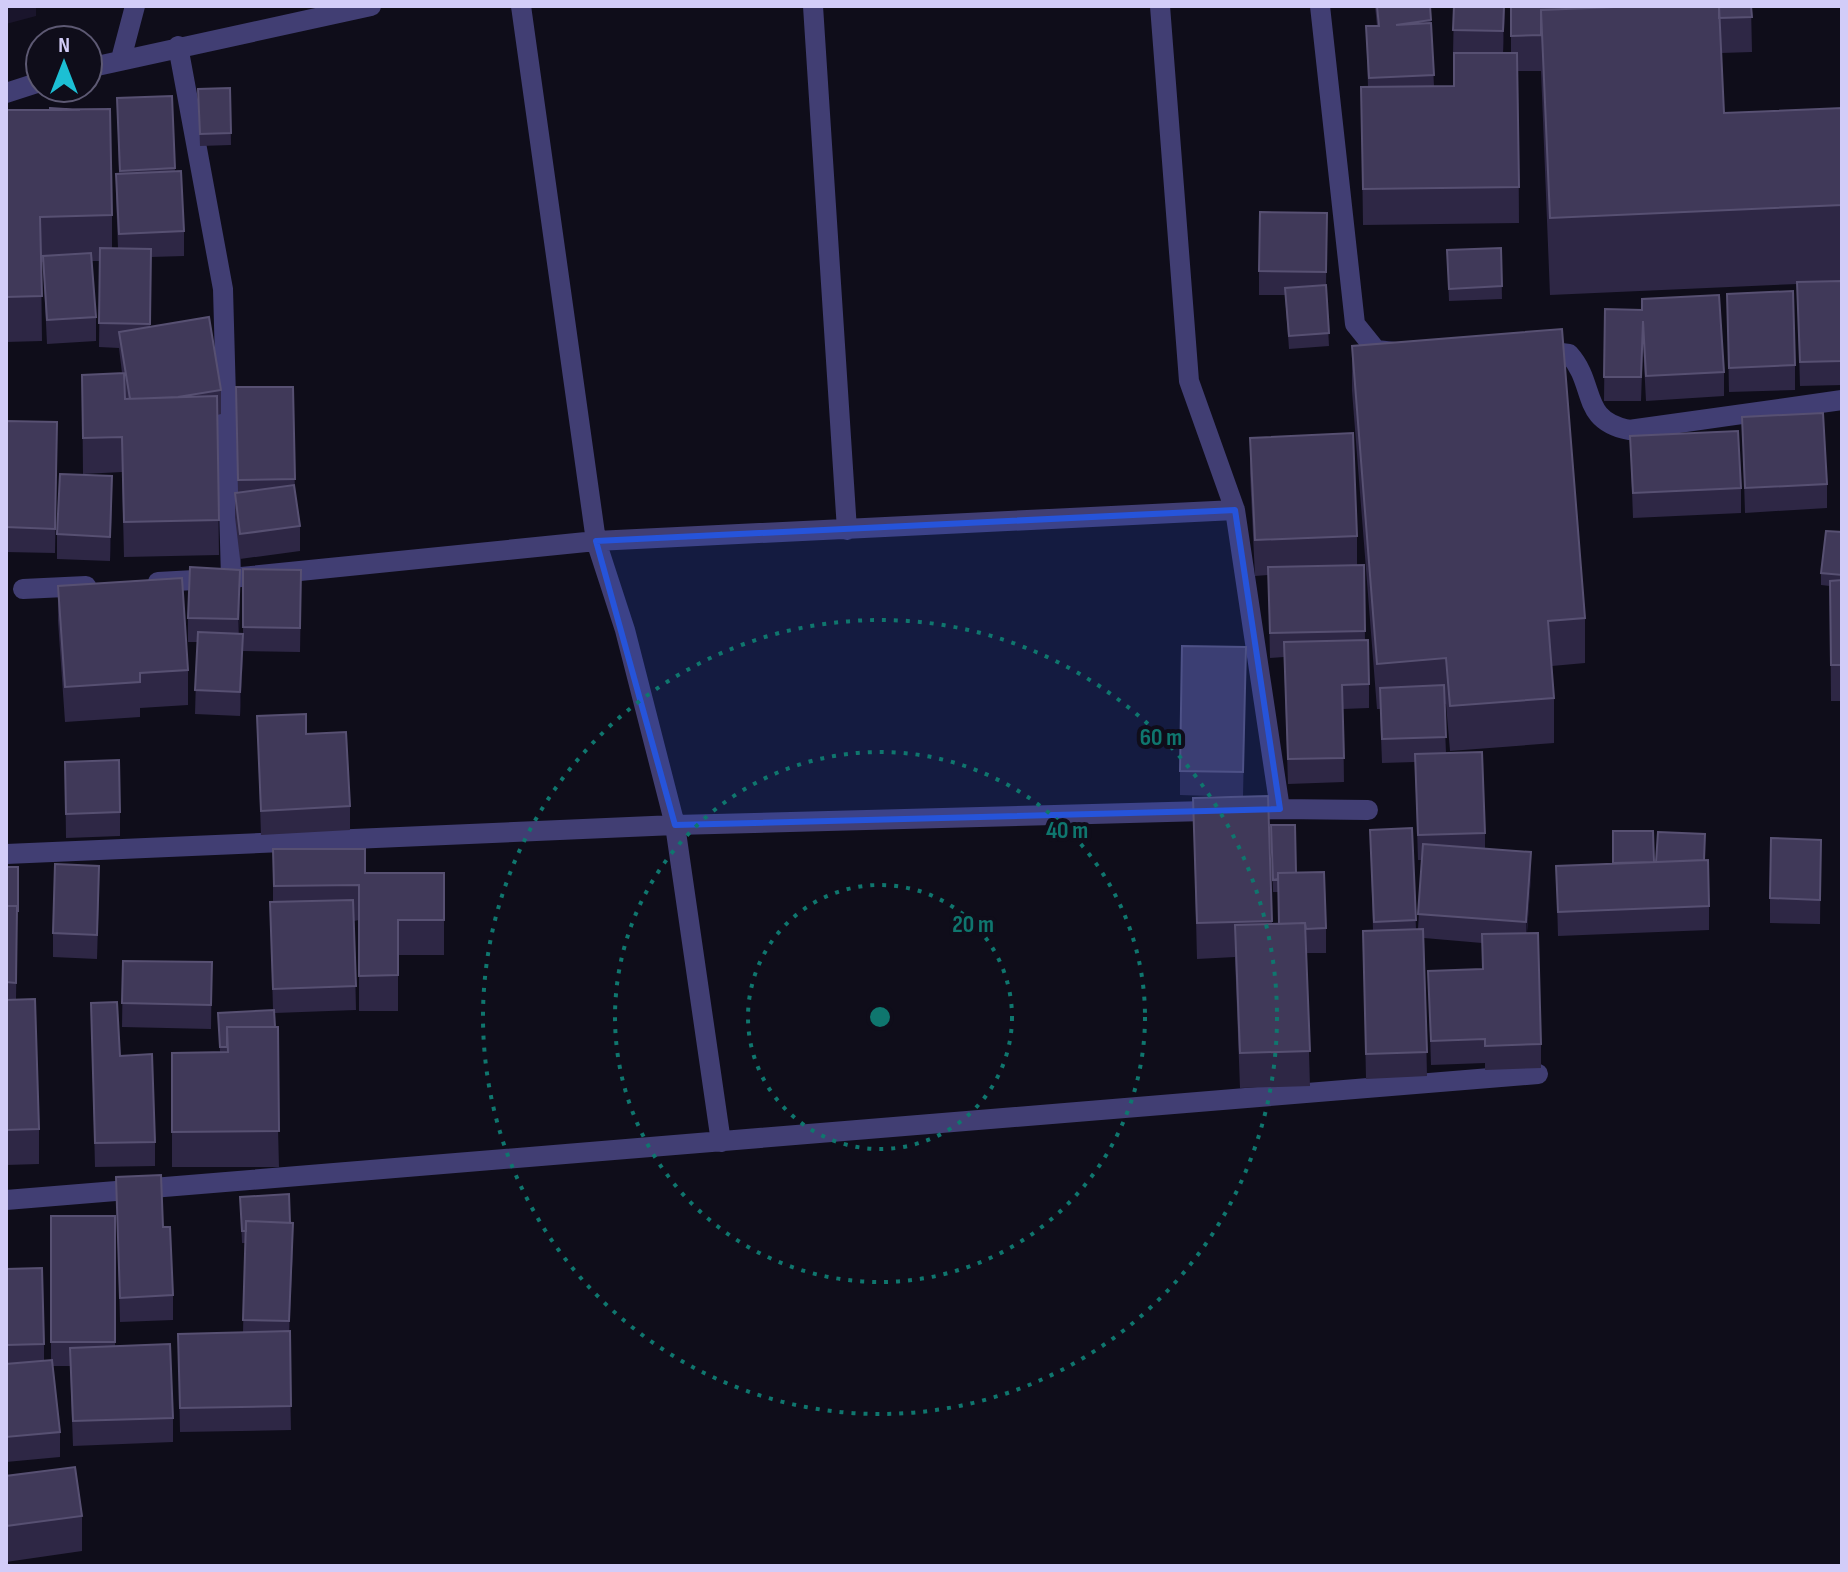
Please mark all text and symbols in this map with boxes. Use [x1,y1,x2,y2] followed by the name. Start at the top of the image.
[24,24,104,104] north arrow
[58,32,70,59] text: N
[1140,723,1182,752] text: 60 m
[1046,816,1088,845] text: 40 m
[952,910,994,939] text: 20 m
[866,1003,894,1031] centre of rings

